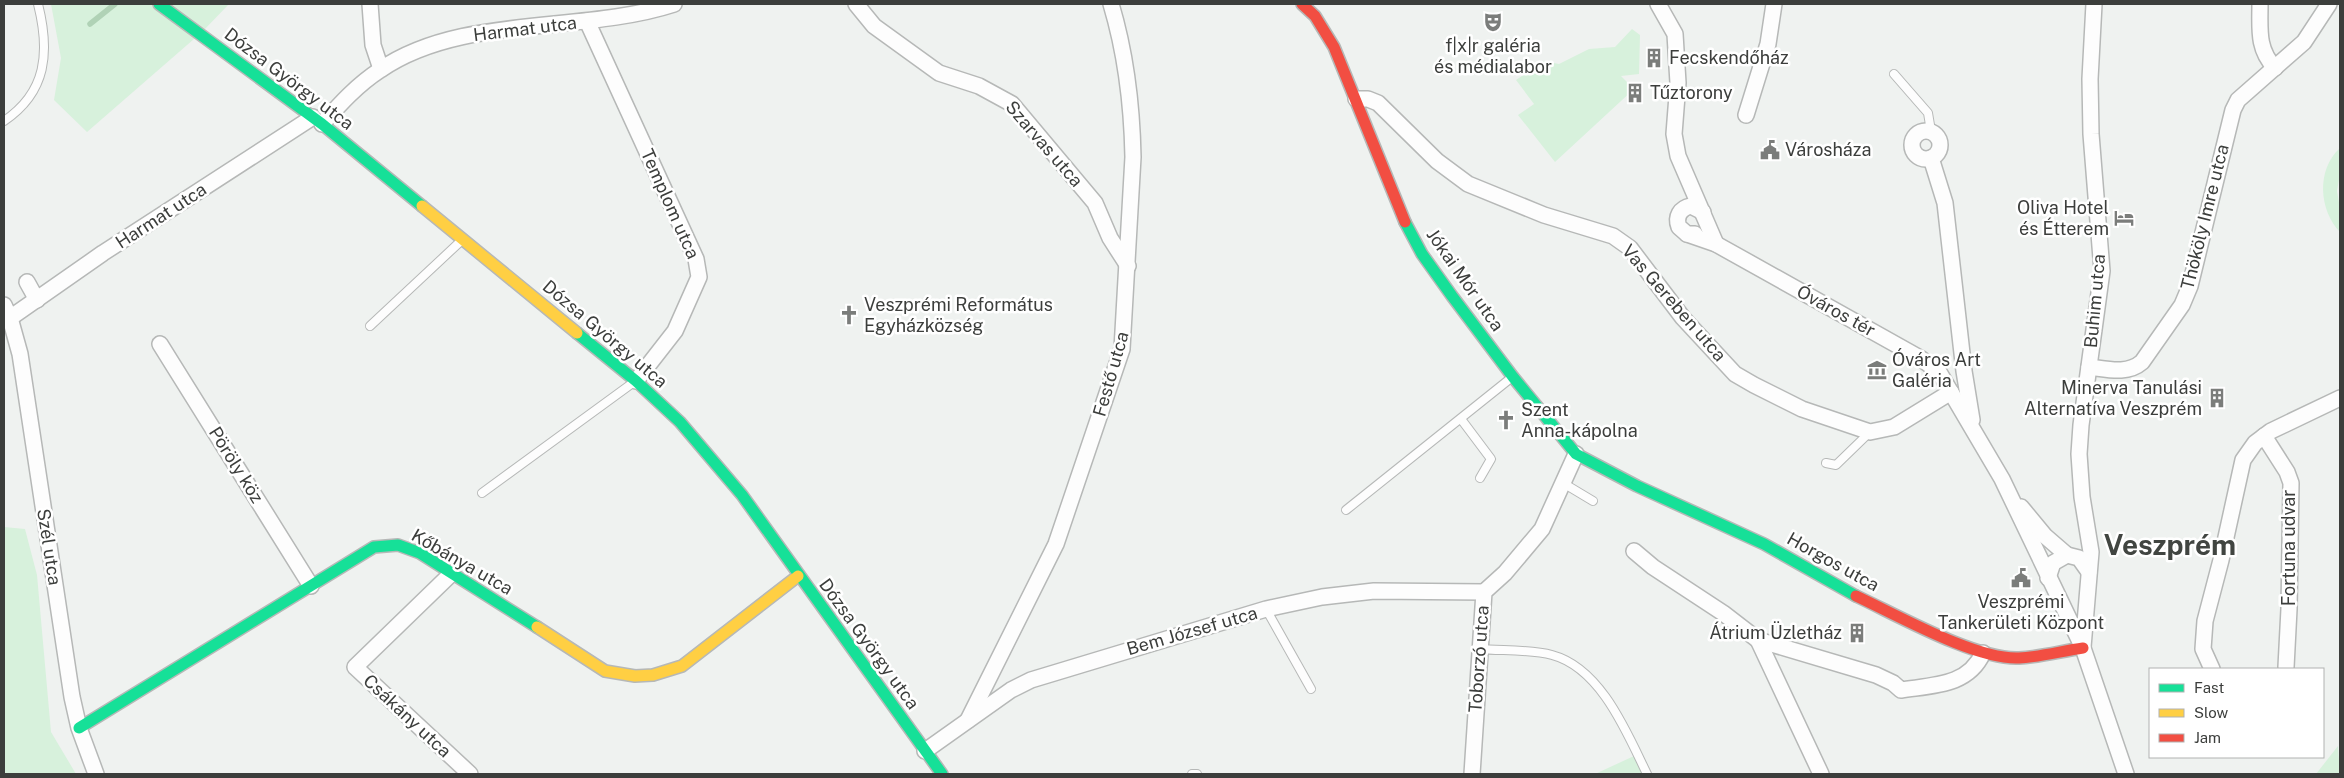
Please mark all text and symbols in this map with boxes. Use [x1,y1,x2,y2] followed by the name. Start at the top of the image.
[1482,11,1504,33] theatre icon: f|x|r galéria és médialabor
[472,12,578,45] street label: Harmat utca
[221,23,358,134] street label: Dózsa György utca
[1434,35,1552,77] place label: f|x|r galéria és médialabor
[1643,47,1665,69] building icon: Fecskendőház
[1669,47,1789,68] place label: Fecskendőház
[1624,82,1646,104] building icon: Tűztorony
[1650,82,1733,103] place label: Tűztorony
[1001,96,1087,191] street label: Szarvas utca
[1759,139,1781,161] public building icon: Városháza
[1785,139,1871,160] place label: Városháza
[2176,142,2233,292] street label: Thököly Imre utca
[637,146,704,262] street label: Templom utca
[111,178,210,253] street label: Harmat utca
[2017,197,2109,239] place label: Oliva Hotel és Étterem
[2113,207,2135,229] hotel icon: Oliva Hotel és Étterem
[1422,225,1508,335] street label: Jókai Mór utca
[1618,240,1731,365] street label: Vas Gereben utca
[2080,253,2109,349] street label: Buhim utca
[539,275,672,392] street label: Dózsa György utca
[1793,280,1880,341] street label: Óváros tér
[864,294,1053,336] place label: Veszprémi Református Egyházközség
[838,304,860,326] church icon: Veszprémi Református Egyházközség
[1088,329,1133,419] street label: Festő utca
[1892,348,1981,391] place label: Óváros Art Galéria
[1866,359,1888,381] museum icon: Óváros Art Galéria
[2024,377,2202,419] place label: Minerva Tanulási Alternatíva Veszprém
[2206,387,2228,409] building icon: Minerva Tanulási Alternatíva Veszprém
[1521,399,1638,441] place label: Szent Anna-kápolna
[1495,409,1517,431] church icon: Szent Anna-kápolna
[205,423,268,507] street label: Pöröly köz
[2278,490,2299,606] street label: Fortuna udvar
[33,507,66,587] street label: Szél utca
[408,524,517,599] street label: Kőbánya utca
[1784,528,1883,595] street label: Horgos utca
[2104,528,2236,561] district label: Veszprém
[2010,567,2032,589] public building icon: Veszprémi Tankerületi Központ
[815,574,924,713] street label: Dózsa György utca
[1938,591,2104,633] place label: Veszprémi Tankerületi Központ
[1124,602,1260,659] street label: Bem József utca
[1464,605,1493,713] street label: Toborzó utca
[1709,621,1842,643] place label: Átrium Üzletház
[1846,622,1868,644] building icon: Átrium Üzletház
[2149,668,2324,758] legend
[359,670,456,762] street label: Csákány utca
[2194,679,2224,696] text: Fast
[2194,704,2229,721] text: Slow
[2194,729,2221,746] text: Jam

